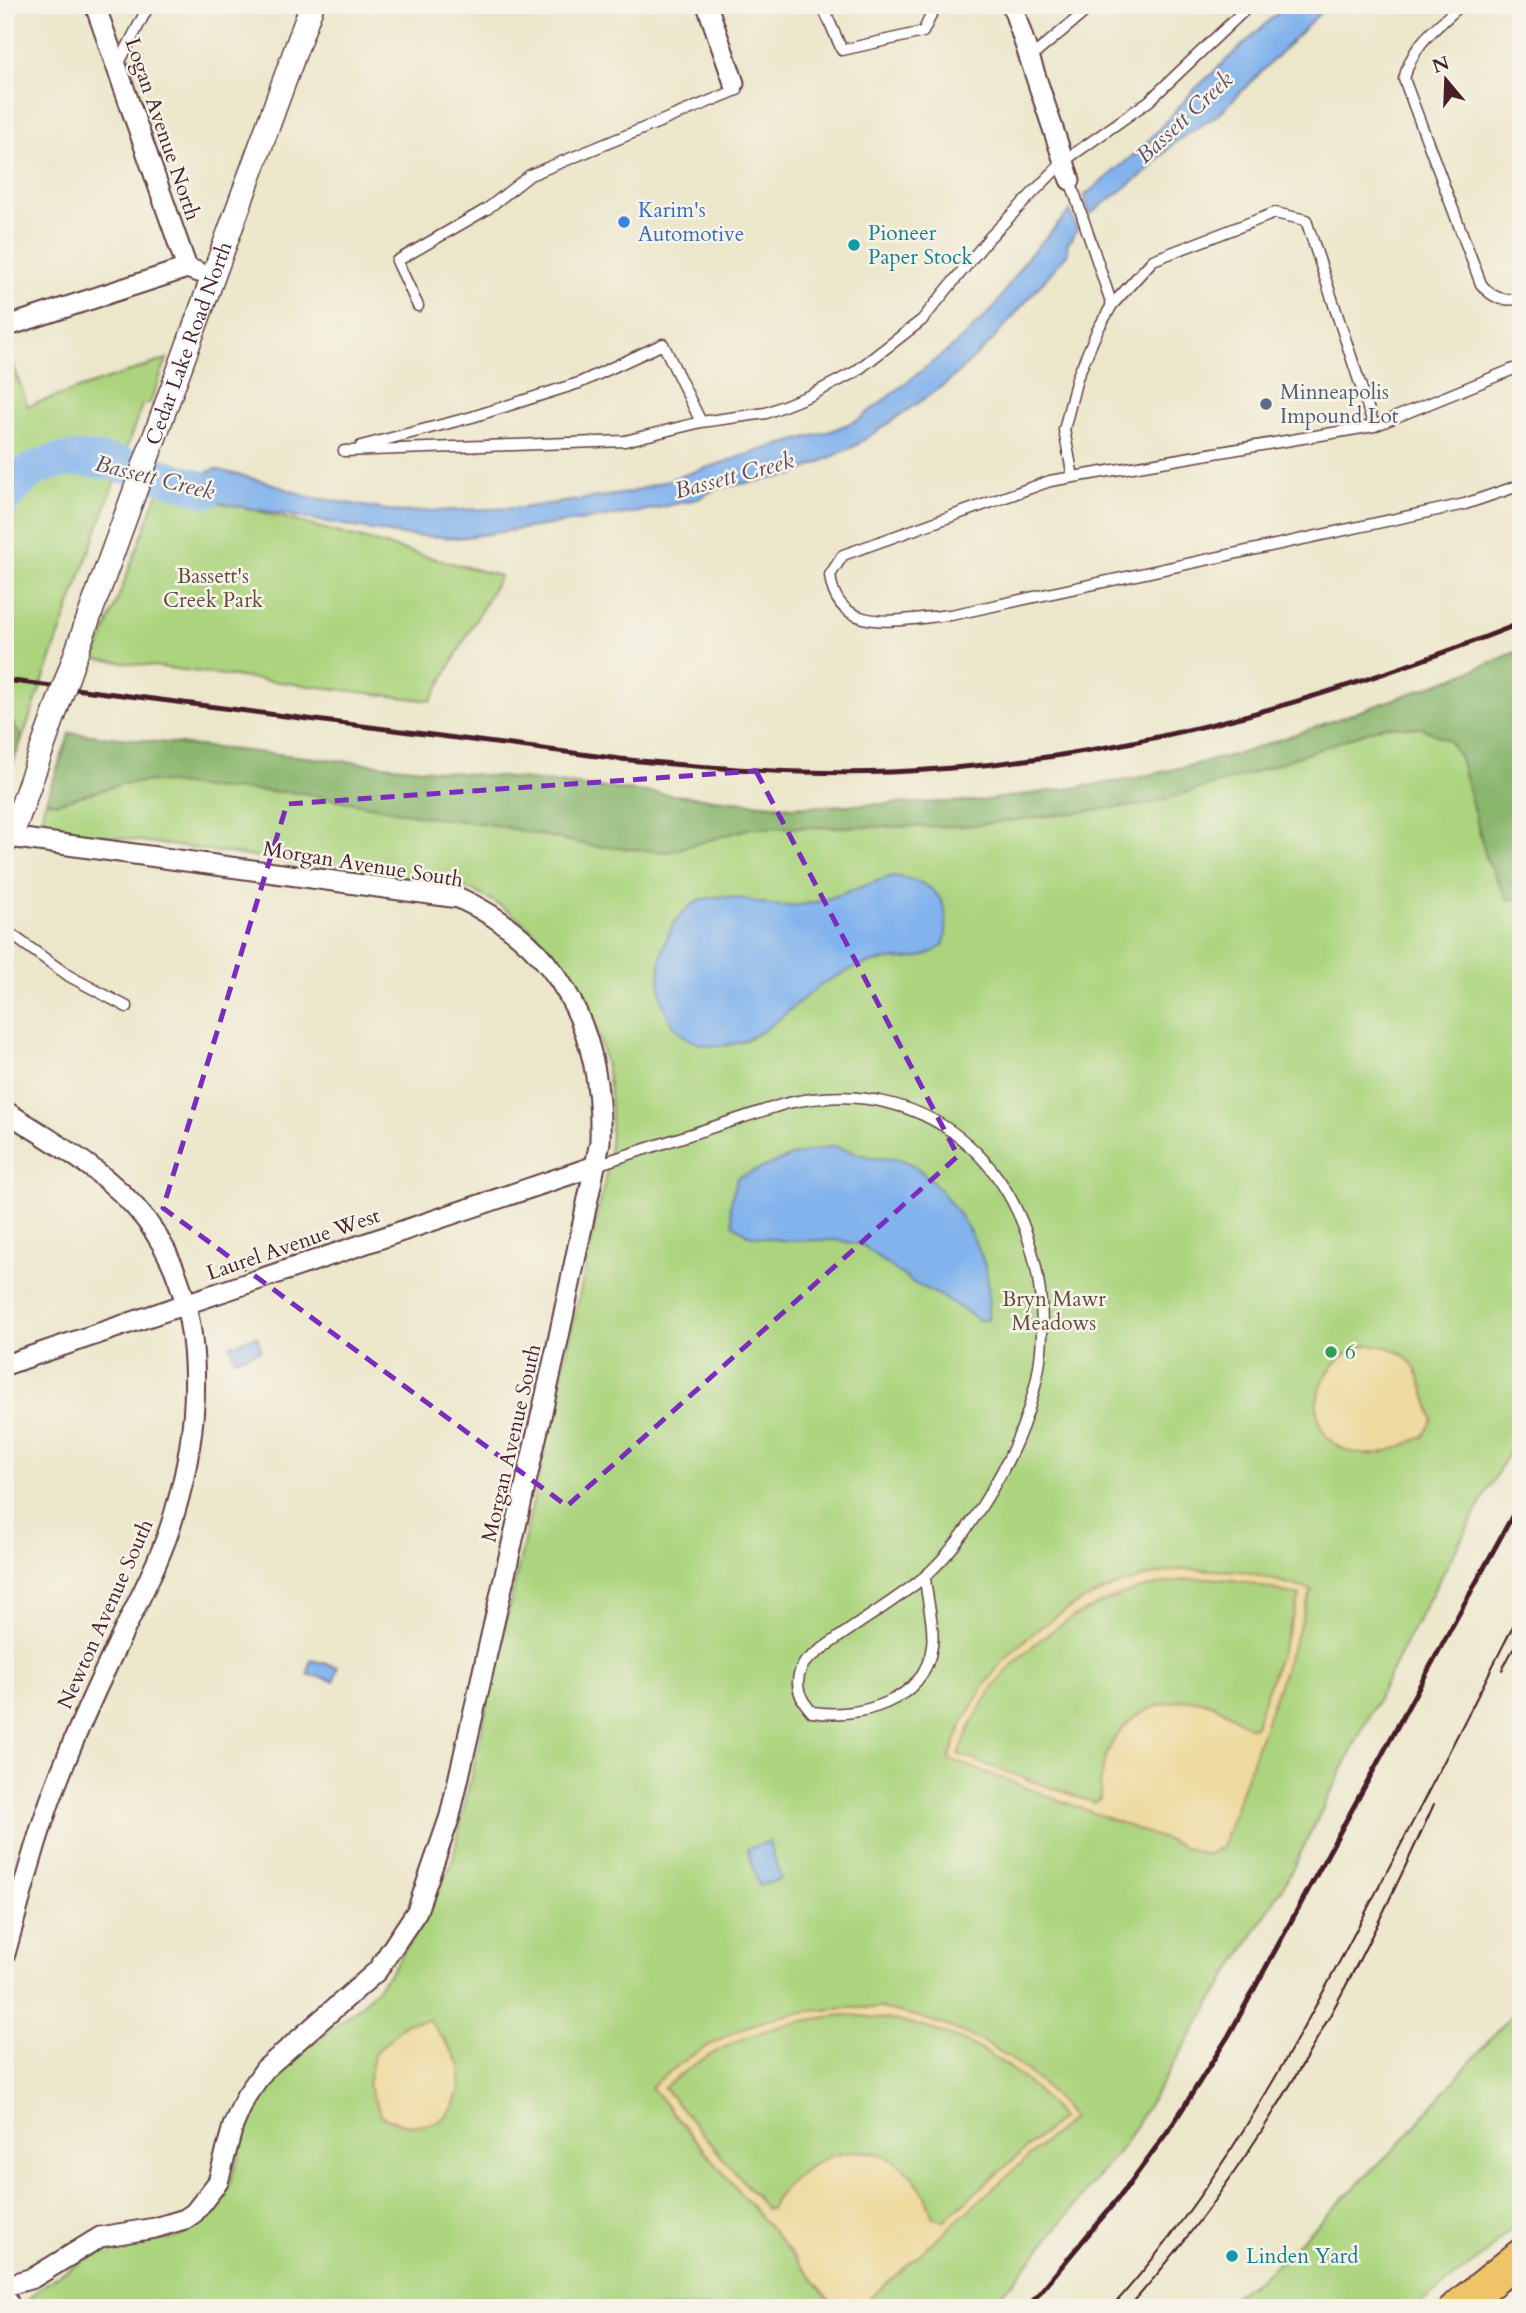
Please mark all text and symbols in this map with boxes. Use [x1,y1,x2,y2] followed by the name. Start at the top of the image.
[118,34,208,225] street label: Logan Avenue North
[1410,46,1480,116] north arrow
[1429,50,1453,80] text: N
[1129,64,1240,170] water label: Bassett Creek
[638,196,744,249] place label: Karim's Automotive
[616,214,632,230] marker: Karim's Automotive
[868,219,974,272] place label: Pioneer Paper Stock
[139,237,240,449] street label: Cedar Lake Road North
[846,237,862,253] marker: Pioneer Paper Stock
[1280,378,1399,431] place label: Minneapolis Impound Lot
[1258,396,1274,412] marker: Minneapolis Impound Lot
[671,445,798,506] water label: Bassett Creek
[92,448,219,507] water label: Bassett Creek
[163,562,264,615] park label: Bassett's Creek Park
[261,834,466,895] street label: Morgan Avenue South
[203,1201,384,1288] street label: Laurel Avenue West
[1002,1285,1106,1338] park label: Bryn Mawr Meadows
[1345,1338,1356,1367] place label: 6
[475,1341,548,1545] street label: Morgan Avenue South
[1323,1344,1339,1360] marker: 6
[50,1514,161,1714] street label: Newton Avenue South
[1246,2242,1358,2271] place label: Linden Yard
[1224,2248,1240,2264] marker: Linden Yard

